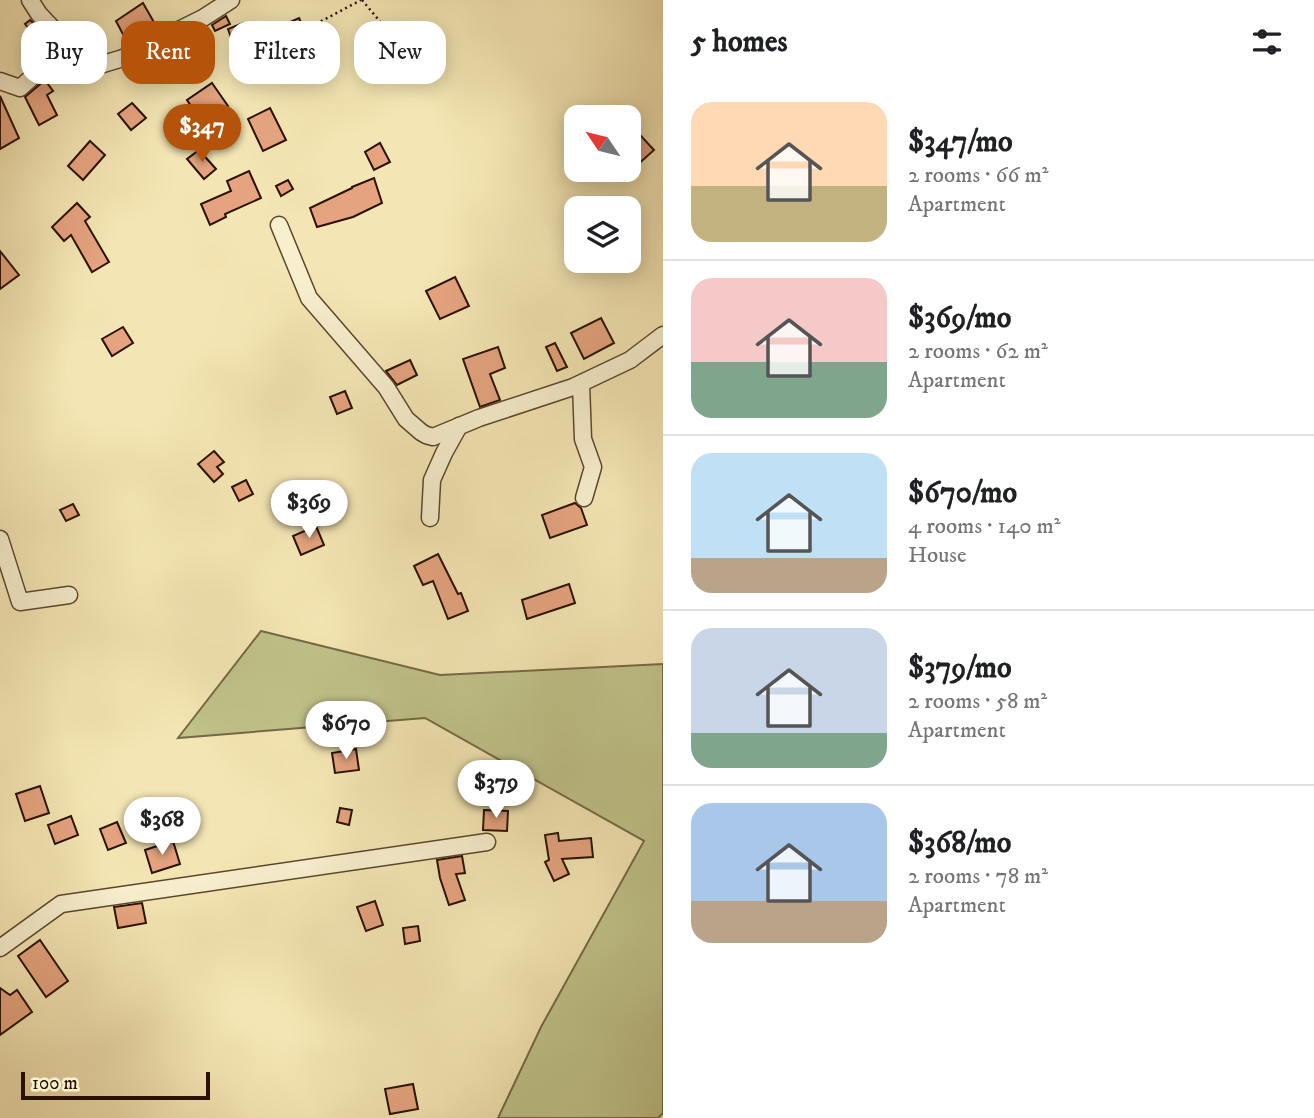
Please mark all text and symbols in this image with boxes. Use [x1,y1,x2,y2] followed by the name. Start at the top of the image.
[21,21,107,84] chip: Buy
[121,21,215,84] chip: Rent
[229,21,340,84] chip: Filters
[354,21,446,84] chip: New
[1248,23,1286,61] icon: filters
[691,24,787,61] text: 5 homes
[161,104,243,164] pin: $347
[564,105,640,182] north arrow
[564,105,641,273] map controls
[179,112,225,141] text: $347
[908,124,1013,161] text: $347/mo
[747,130,831,214] icon: home
[908,161,1048,190] text: 2 rooms · 66 m²
[908,190,1006,219] text: Apartment
[564,196,641,273] button: layers
[908,300,1011,337] text: $369/mo
[747,306,831,390] icon: home
[908,337,1048,366] text: 2 rooms · 62 m²
[908,366,1006,395] text: Apartment
[908,475,1017,512] text: $670/mo
[268,480,350,540] pin: $369
[747,481,831,565] icon: home
[287,488,331,517] text: $369
[908,512,1061,541] text: 4 rooms · 140 m²
[908,541,966,570] text: House
[908,650,1012,687] text: $379/mo
[747,656,831,740] icon: home
[908,687,1047,716] text: 2 rooms · 58 m²
[305,702,387,761] pin: $670
[321,709,371,738] text: $670
[908,716,1006,745] text: Apartment
[455,760,537,820] pin: $379
[474,768,518,797] text: $379
[121,798,203,857] pin: $368
[140,805,184,834] text: $368
[908,825,1011,862] text: $368/mo
[747,831,831,915] icon: home
[908,862,1048,891] text: 2 rooms · 78 m²
[908,891,1006,920] text: Apartment
[21,1069,210,1101] scale bar
[32,1072,78,1095] text: 100 m

